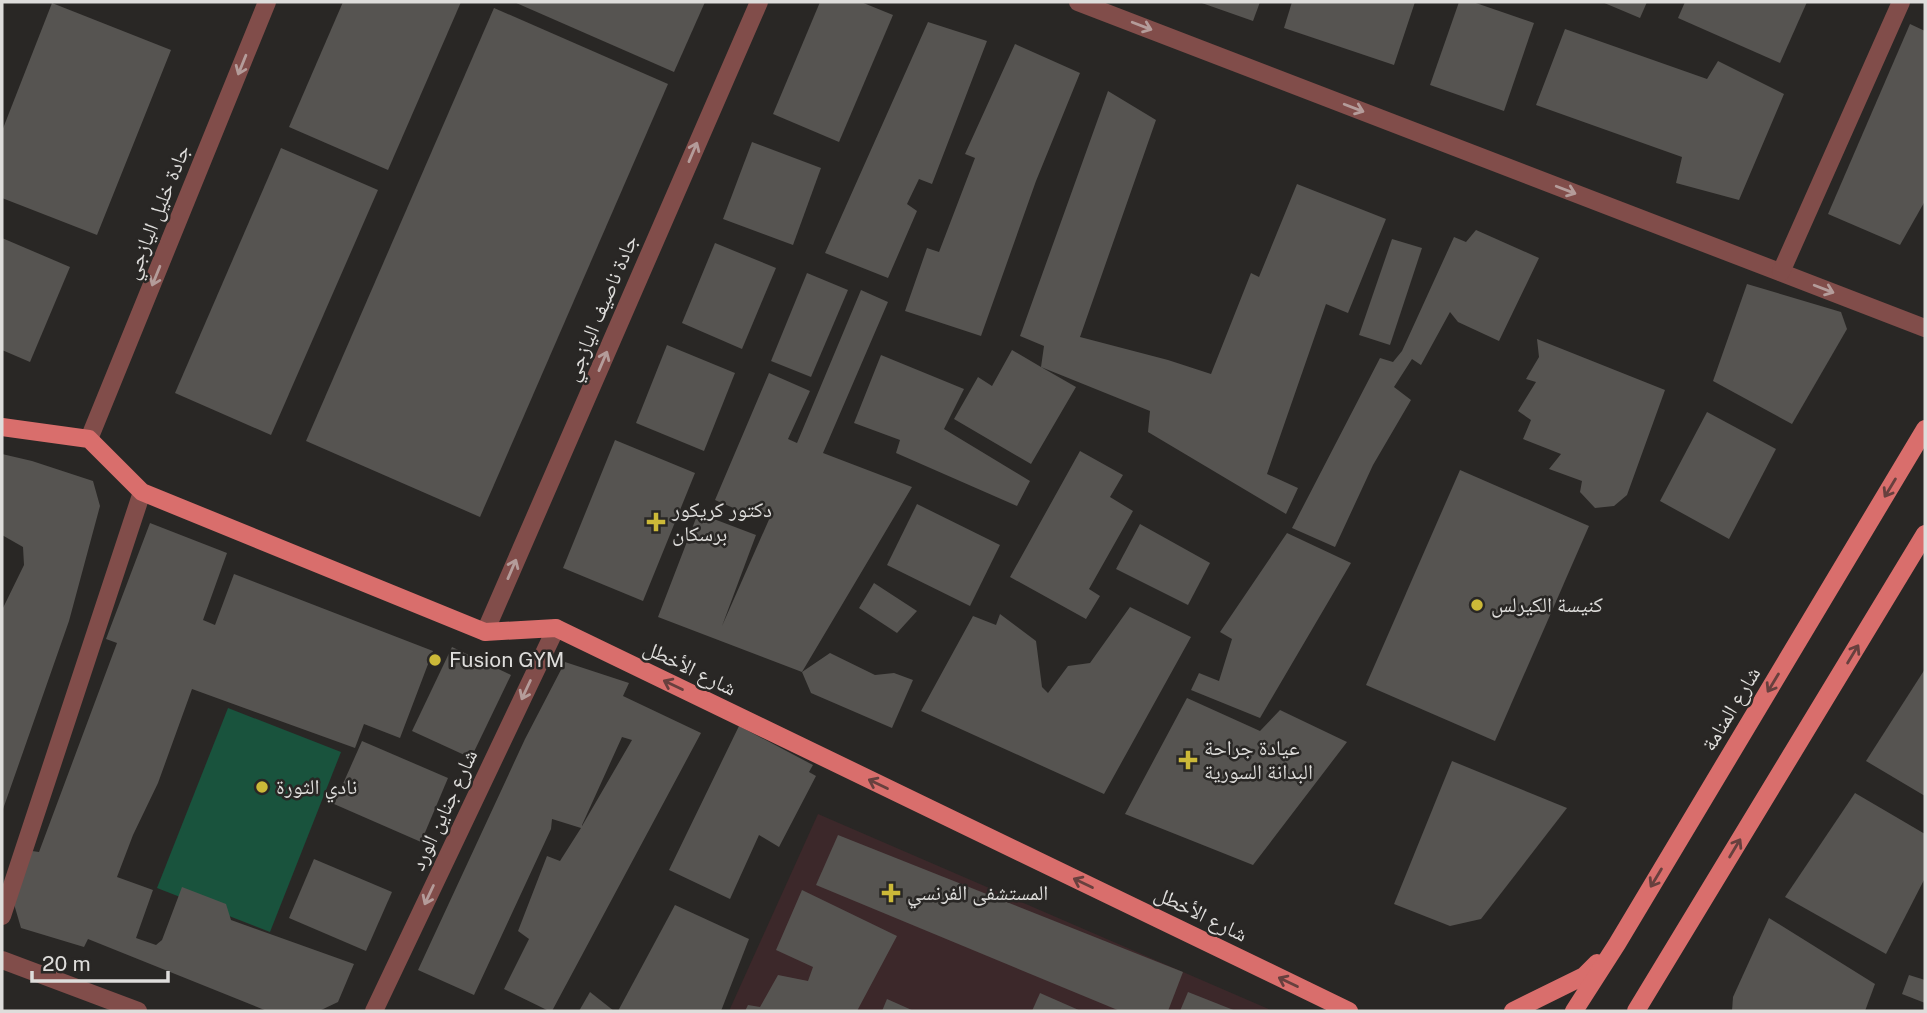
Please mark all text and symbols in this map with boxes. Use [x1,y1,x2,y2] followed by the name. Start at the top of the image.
[1130,21,1152,34] one-way arrow
[234,54,247,75] one-way arrow
[1342,103,1364,115] one-way arrow
[118,141,199,284] street label: جادة خليل اليازجي
[687,142,700,163] one-way arrow
[1555,184,1577,197] one-way arrow
[558,231,647,386] street label: جادة ناصيف اليازجي
[148,264,161,286] one-way arrow
[1813,284,1835,296] one-way arrow
[597,351,610,372] one-way arrow
[1883,478,1897,498] one-way arrow
[671,497,772,546] place label: دكتور كريكور برسكان
[646,512,666,532] marker: دكتور كريكور برسكان
[506,559,519,581] one-way arrow
[1491,592,1603,618] place label: كنيسة الكيرلس
[1469,597,1485,613] marker: كنيسة الكيرلس
[639,634,741,702] street label: شارع الأخطل
[1846,644,1860,664] one-way arrow
[449,647,564,672] place label: Fusion GYM
[427,652,443,668] marker: Fusion GYM
[1696,662,1766,756] street label: شارع المنامة
[1766,673,1780,693] one-way arrow
[663,677,684,691] one-way arrow
[519,679,533,700] one-way arrow
[1204,735,1313,784] place label: عيادة جراحة البدانة السورية
[405,745,483,875] street label: شارع جناين الورد
[1178,750,1198,770] marker: عيادة جراحة البدانة السورية
[276,774,357,803] place label: نادي الثورة
[868,776,889,790] one-way arrow
[254,779,270,795] marker: نادي الثورة
[1728,839,1742,859] one-way arrow
[1649,868,1663,888] one-way arrow
[1073,875,1094,889] one-way arrow
[907,880,1048,909] place label: المستشفى الفرنسي
[1150,880,1252,948] street label: شارع الأخطل
[881,883,901,903] marker: المستشفى الفرنسي
[422,884,435,905] one-way arrow
[32,940,168,984] scale bar
[42,951,91,976] text: 20 m
[1278,974,1299,988] one-way arrow

